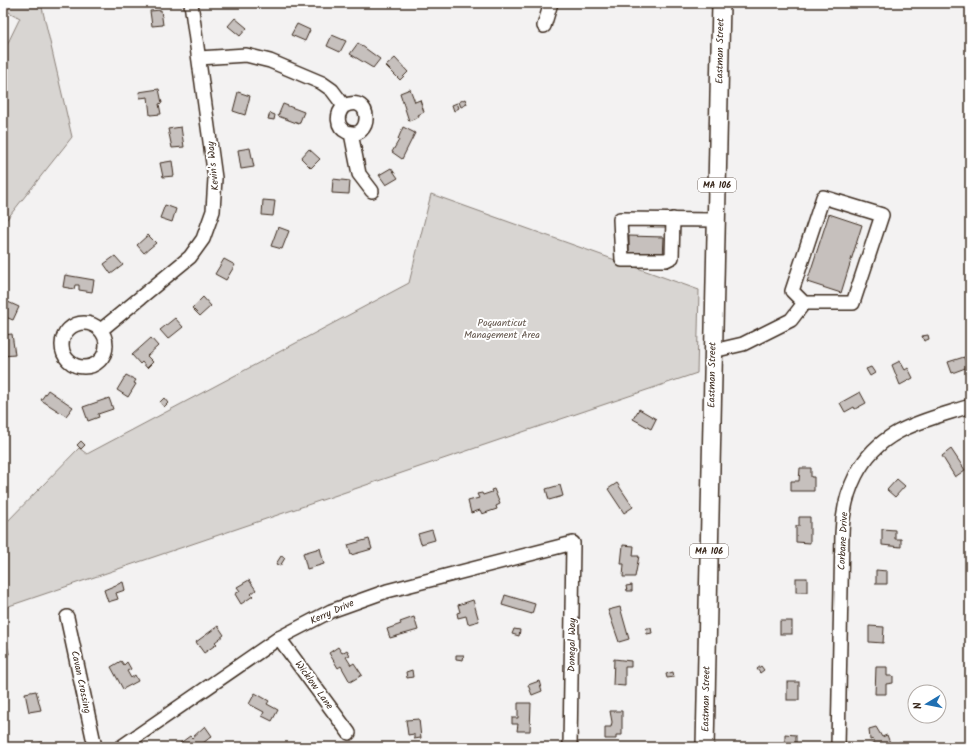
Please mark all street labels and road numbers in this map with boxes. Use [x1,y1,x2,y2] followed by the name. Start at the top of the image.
[711,18,729,84] street label: Eastman Street
[202,140,224,191] street label: Kevin's Way
[698,178,736,192] road number: MA 106
[703,342,721,408] street label: Eastman Street
[833,511,853,571] street label: Corbane Drive
[690,544,728,558] road number: MA 106
[307,595,357,629] street label: Kerry Drive
[564,618,580,672] street label: Donegal Way
[67,649,96,715] street label: Cavan Crossing
[291,657,338,713] street label: Wicklow Lane
[697,666,715,732] street label: Eastman Street

